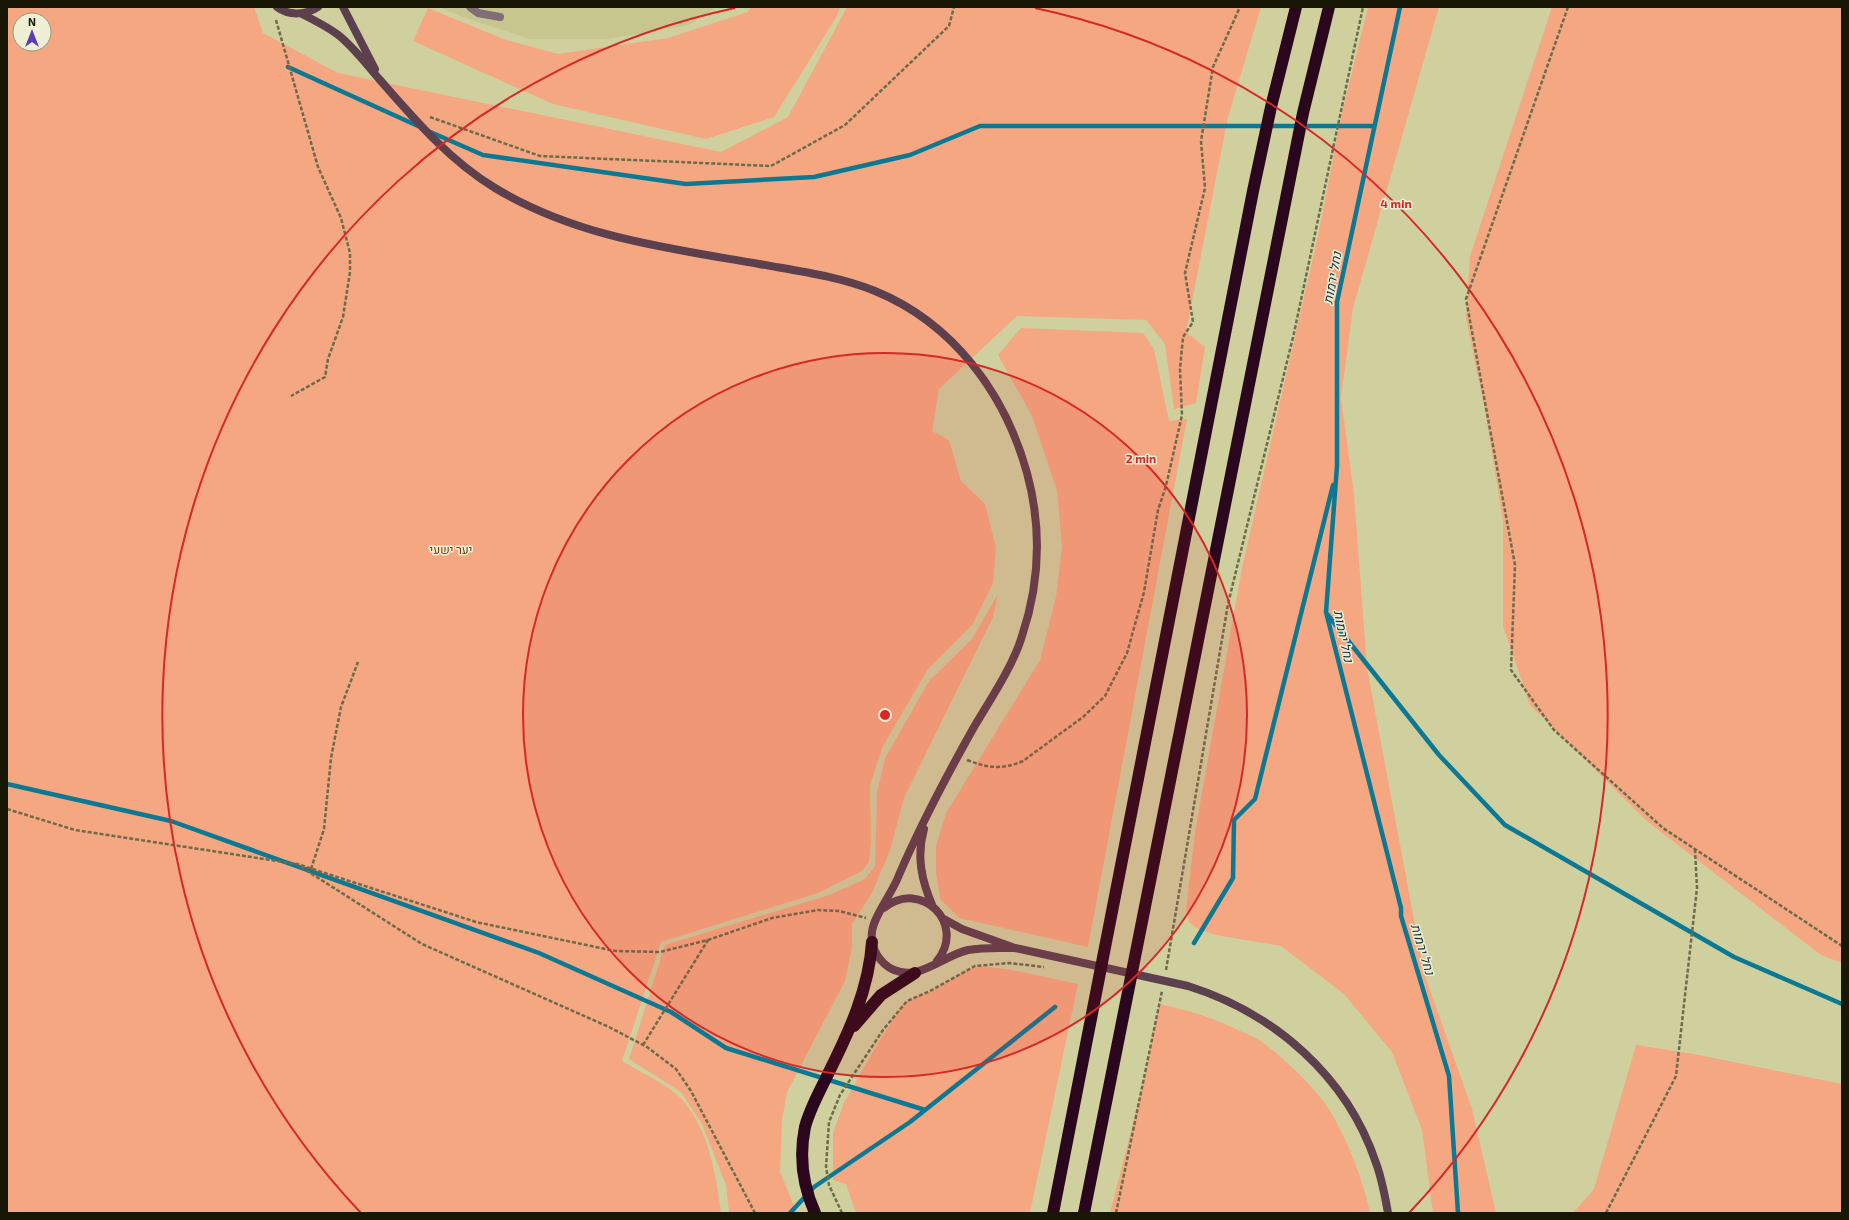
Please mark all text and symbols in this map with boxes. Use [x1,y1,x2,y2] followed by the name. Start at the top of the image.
[12,12,52,52] north arrow
[28,15,36,28] text: N
[1380,196,1412,210] text: 4 min
[1320,249,1345,305] water label: נחל ירמות
[1126,451,1156,465] text: 2 min
[430,542,472,556] park label: יער ישעי
[1331,609,1358,665] water label: נחל ירמות
[878,708,892,722] centre of rings
[1408,921,1439,978] water label: נחל ירמות

